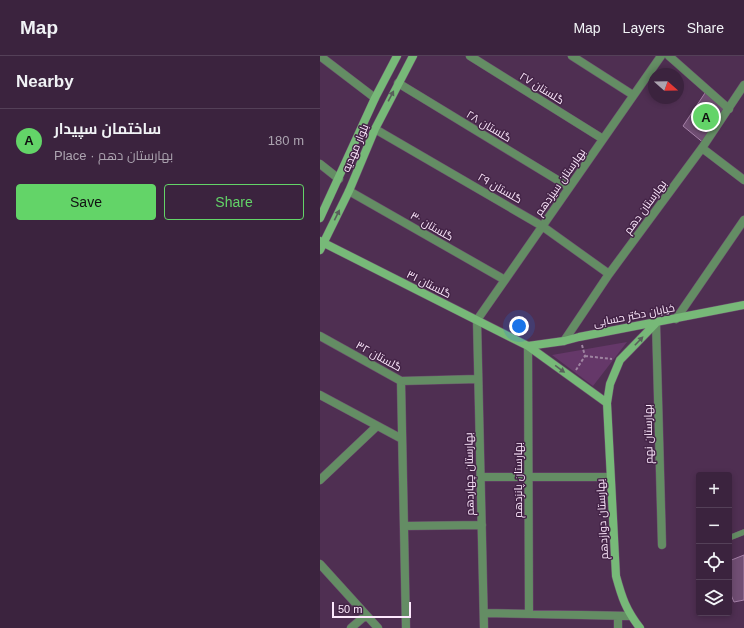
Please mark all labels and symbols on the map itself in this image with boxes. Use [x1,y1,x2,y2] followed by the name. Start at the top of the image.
[648,68,684,104] north arrow
[517,70,566,107] street label: گلستان ۲۷
[388,91,394,102] one-way arrow
[693,102,719,132] pin: A
[464,108,513,145] street label: گلستان ۲۸
[339,122,371,174] street label: بلوار مهدیه
[532,146,589,219] street label: بهارستان سیزدهم
[475,171,524,206] street label: گلستان ۲۹
[621,178,670,237] street label: بهارستان دهم
[334,209,340,220] one-way arrow
[408,209,455,244] street label: گلستان ۳۰
[404,268,453,301] street label: گلستان ۳۱
[592,301,676,330] street label: خیابان دکتر حسابی
[509,316,529,336] your location
[634,336,644,346] one-way arrow
[354,339,404,374] street label: گلستان ۳۲
[554,365,565,373] one-way arrow
[641,404,657,464] street label: بهارستان نهم
[462,432,478,516] street label: بهارستان چهاردهم
[512,442,526,518] street label: بهارستان پانزدهم
[594,478,612,560] street label: بهارستان دوازدهم
[332,600,411,619] scale bar

